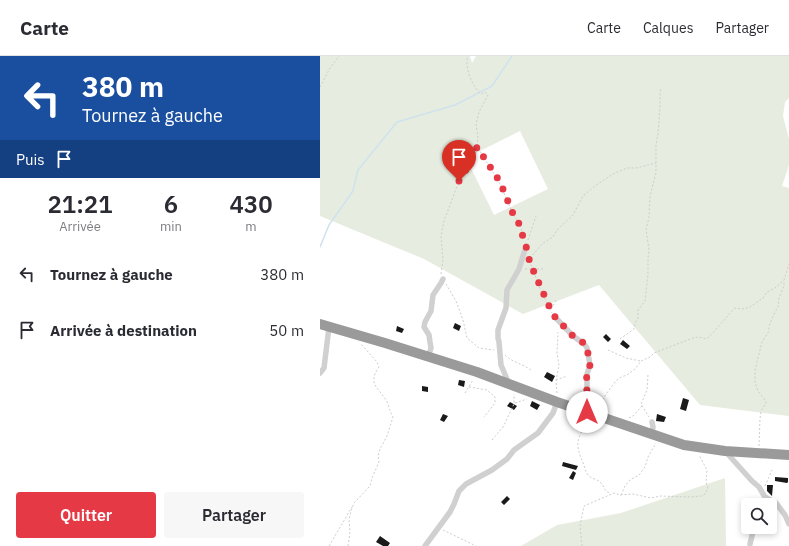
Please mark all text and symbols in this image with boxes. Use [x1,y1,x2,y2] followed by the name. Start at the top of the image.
[20,16,69,40] text: Carte
[587,19,621,37] text: Carte
[643,19,693,37] text: Calques
[715,19,769,37] text: Partager
[82,68,164,105] text: 380 m
[16,72,68,124] icon: left
[82,104,223,127] text: Tournez à gauche
[442,140,476,181] pin
[448,146,470,168] icon: arrive
[53,148,75,170] icon: arrive
[16,150,45,169] text: Puis
[47,188,113,220] text: 21:21
[164,188,178,220] text: 6
[229,188,273,220] text: 430
[59,218,101,235] text: Arrivée
[160,218,182,235] text: min
[245,218,257,235] text: m
[16,263,38,285] icon: left
[50,265,173,284] text: Tournez à gauche
[260,265,304,284] text: 380 m
[16,319,38,341] icon: arrive
[50,321,197,340] text: Arrivée à destination
[269,321,304,340] text: 50 m
[566,391,608,433] position arrow
[16,492,156,538] button: Quitter
[164,492,304,538] button: Partager
[741,498,777,534] map controls
[741,498,777,534] button: search

